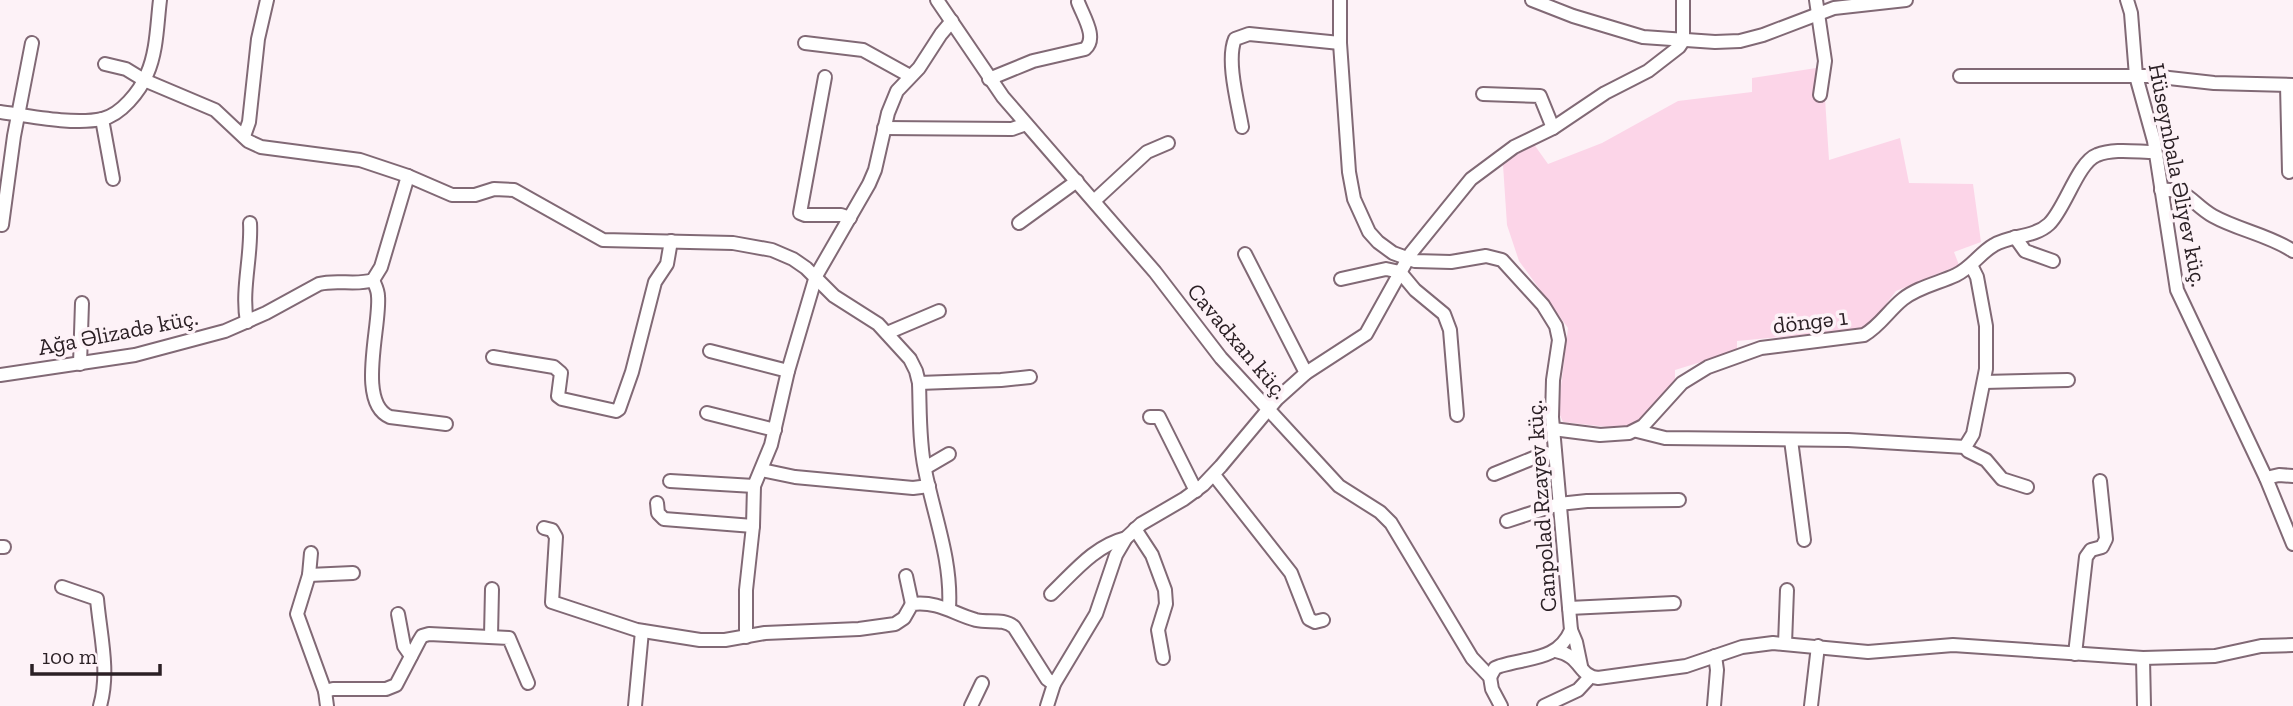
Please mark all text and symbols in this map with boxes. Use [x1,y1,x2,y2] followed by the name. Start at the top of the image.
[2143,61,2213,289] street label: Hüseynbala Əliyev küç.
[1181,277,1295,405] street label: Cavadxan küç.
[36,303,200,361] street label: Ağa Əlizadə küç.
[1771,303,1849,339] street label: döngə 1
[1520,399,1562,613] street label: Canpolad Rzayev küç.
[32,632,159,676] scale bar
[42,644,97,669] text: 100 m

